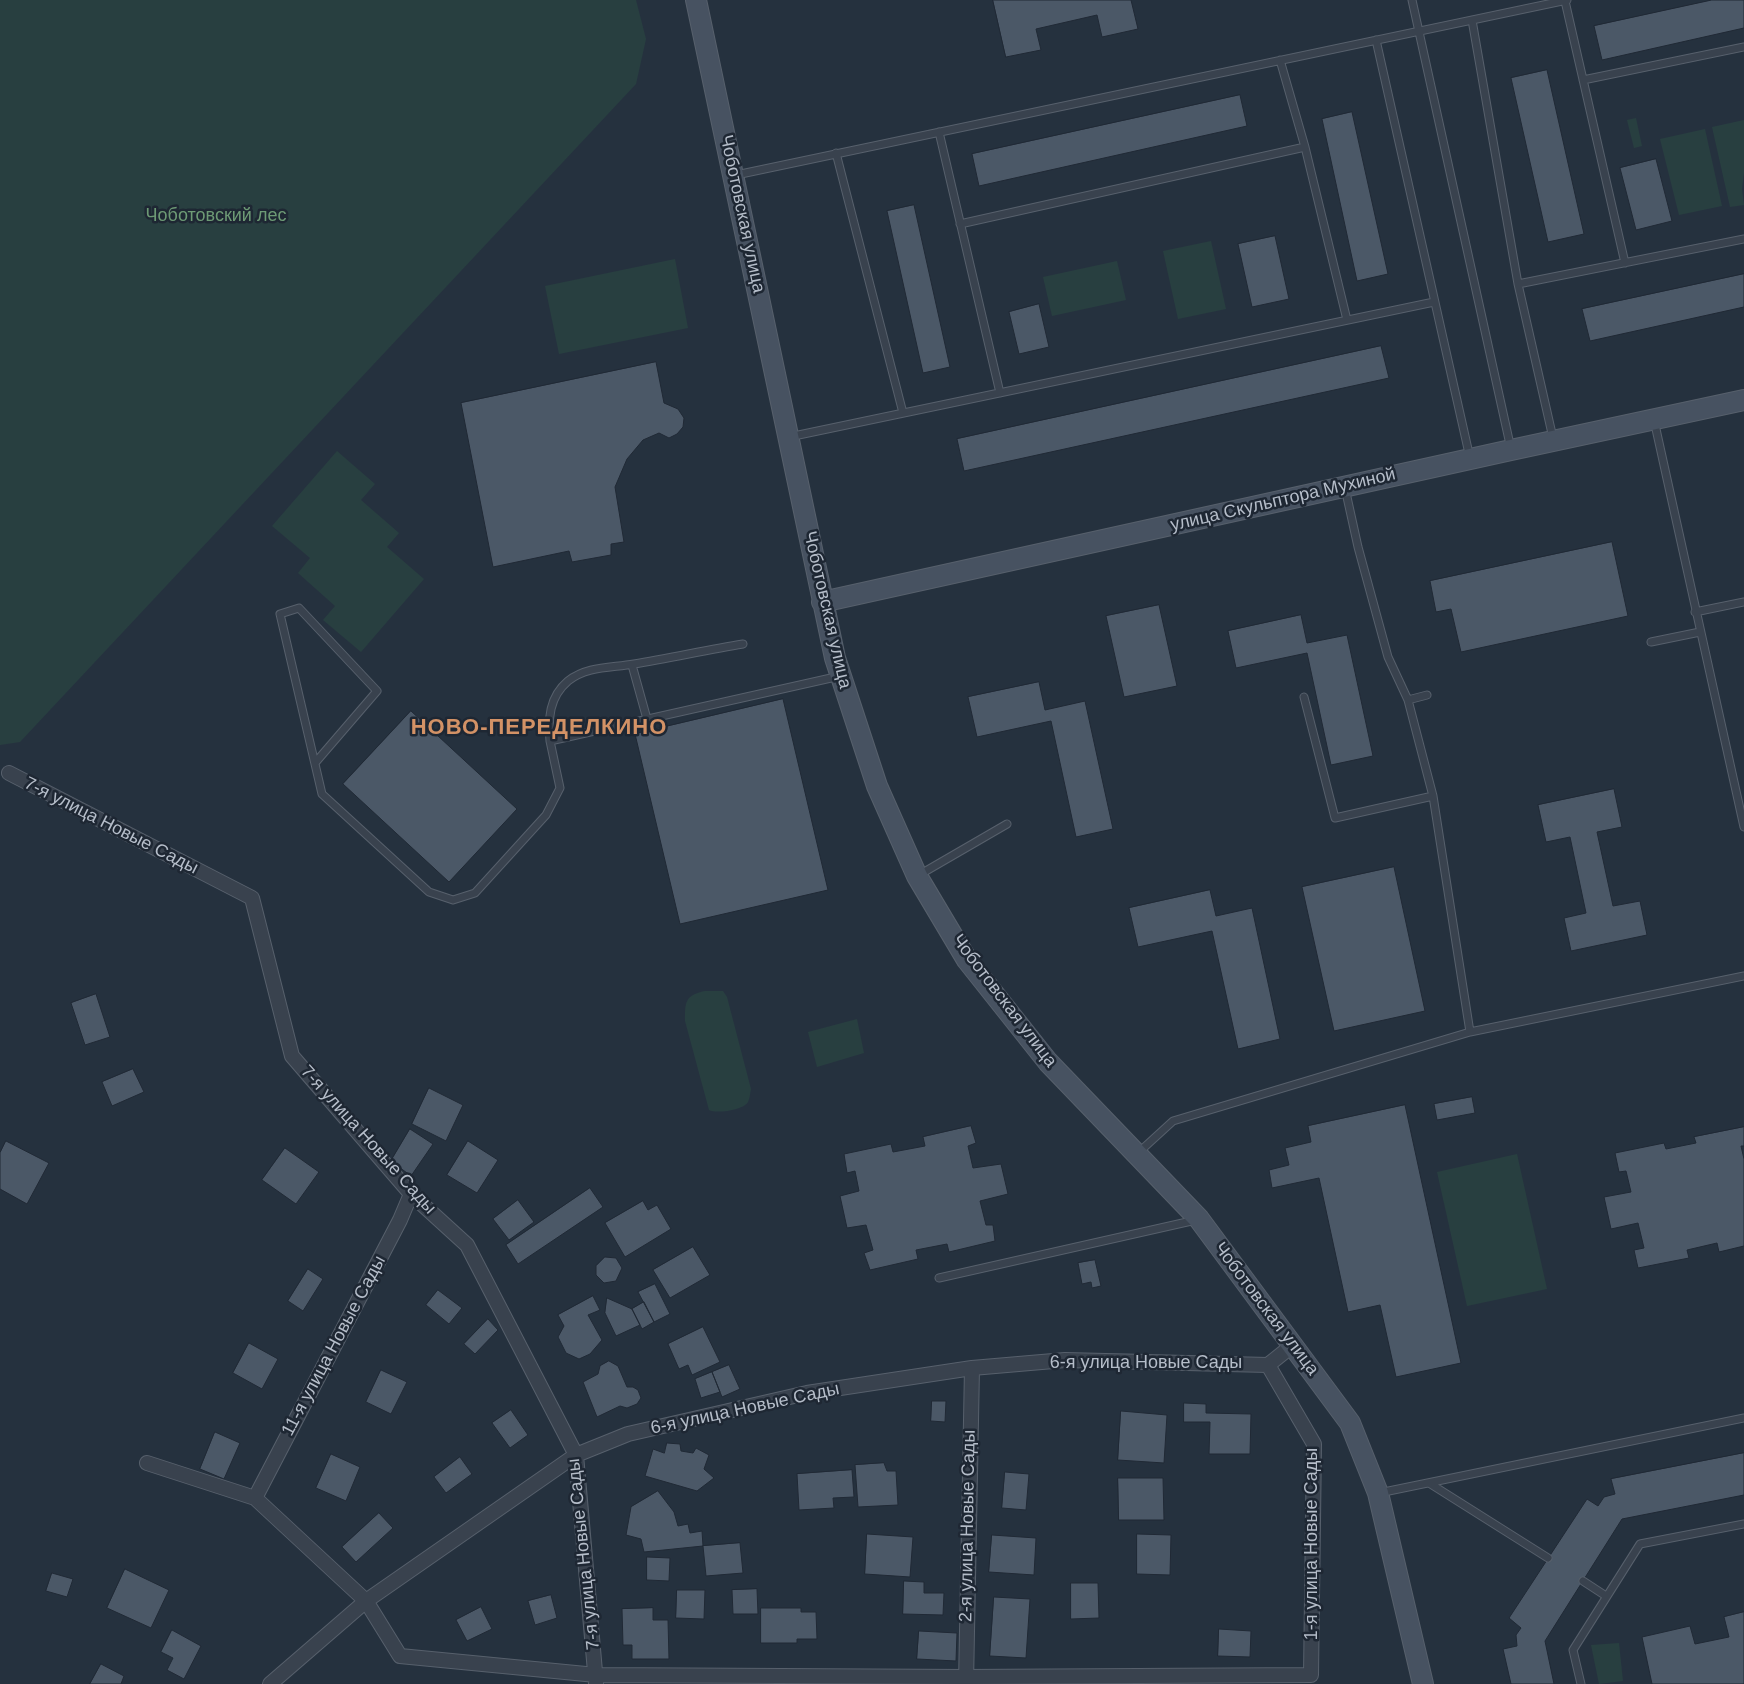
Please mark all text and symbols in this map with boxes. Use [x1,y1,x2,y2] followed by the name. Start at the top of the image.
[715,133,769,295] street label: Чоботовская улица
[146,205,286,227] park label: Чоботовский лес
[1168,464,1398,536] street label: улица Скульптора Мухиной
[798,529,856,691] street label: Чоботовская улица
[409,715,669,741] district label: НОВО-ПЕРЕДЕЛКИНО
[20,773,202,879] street label: 7-я улица Новые Сады
[947,930,1061,1072] street label: Чоботовская улица
[296,1061,440,1219] street label: 7-я улица Новые Сады
[1209,1238,1323,1380] street label: Чоботовская улица
[277,1252,391,1440] street label: 11-я улица Новые Сады
[1050,1352,1242,1374] street label: 6-я улица Новые Сады
[649,1378,841,1440] street label: 6-я улица Новые Сады
[956,1430,980,1622] street label: 2-я улица Новые Сады
[1301,1448,1323,1640] street label: 1-я улица Новые Сады
[563,1457,605,1651] street label: 7-я улица Новые Сады

